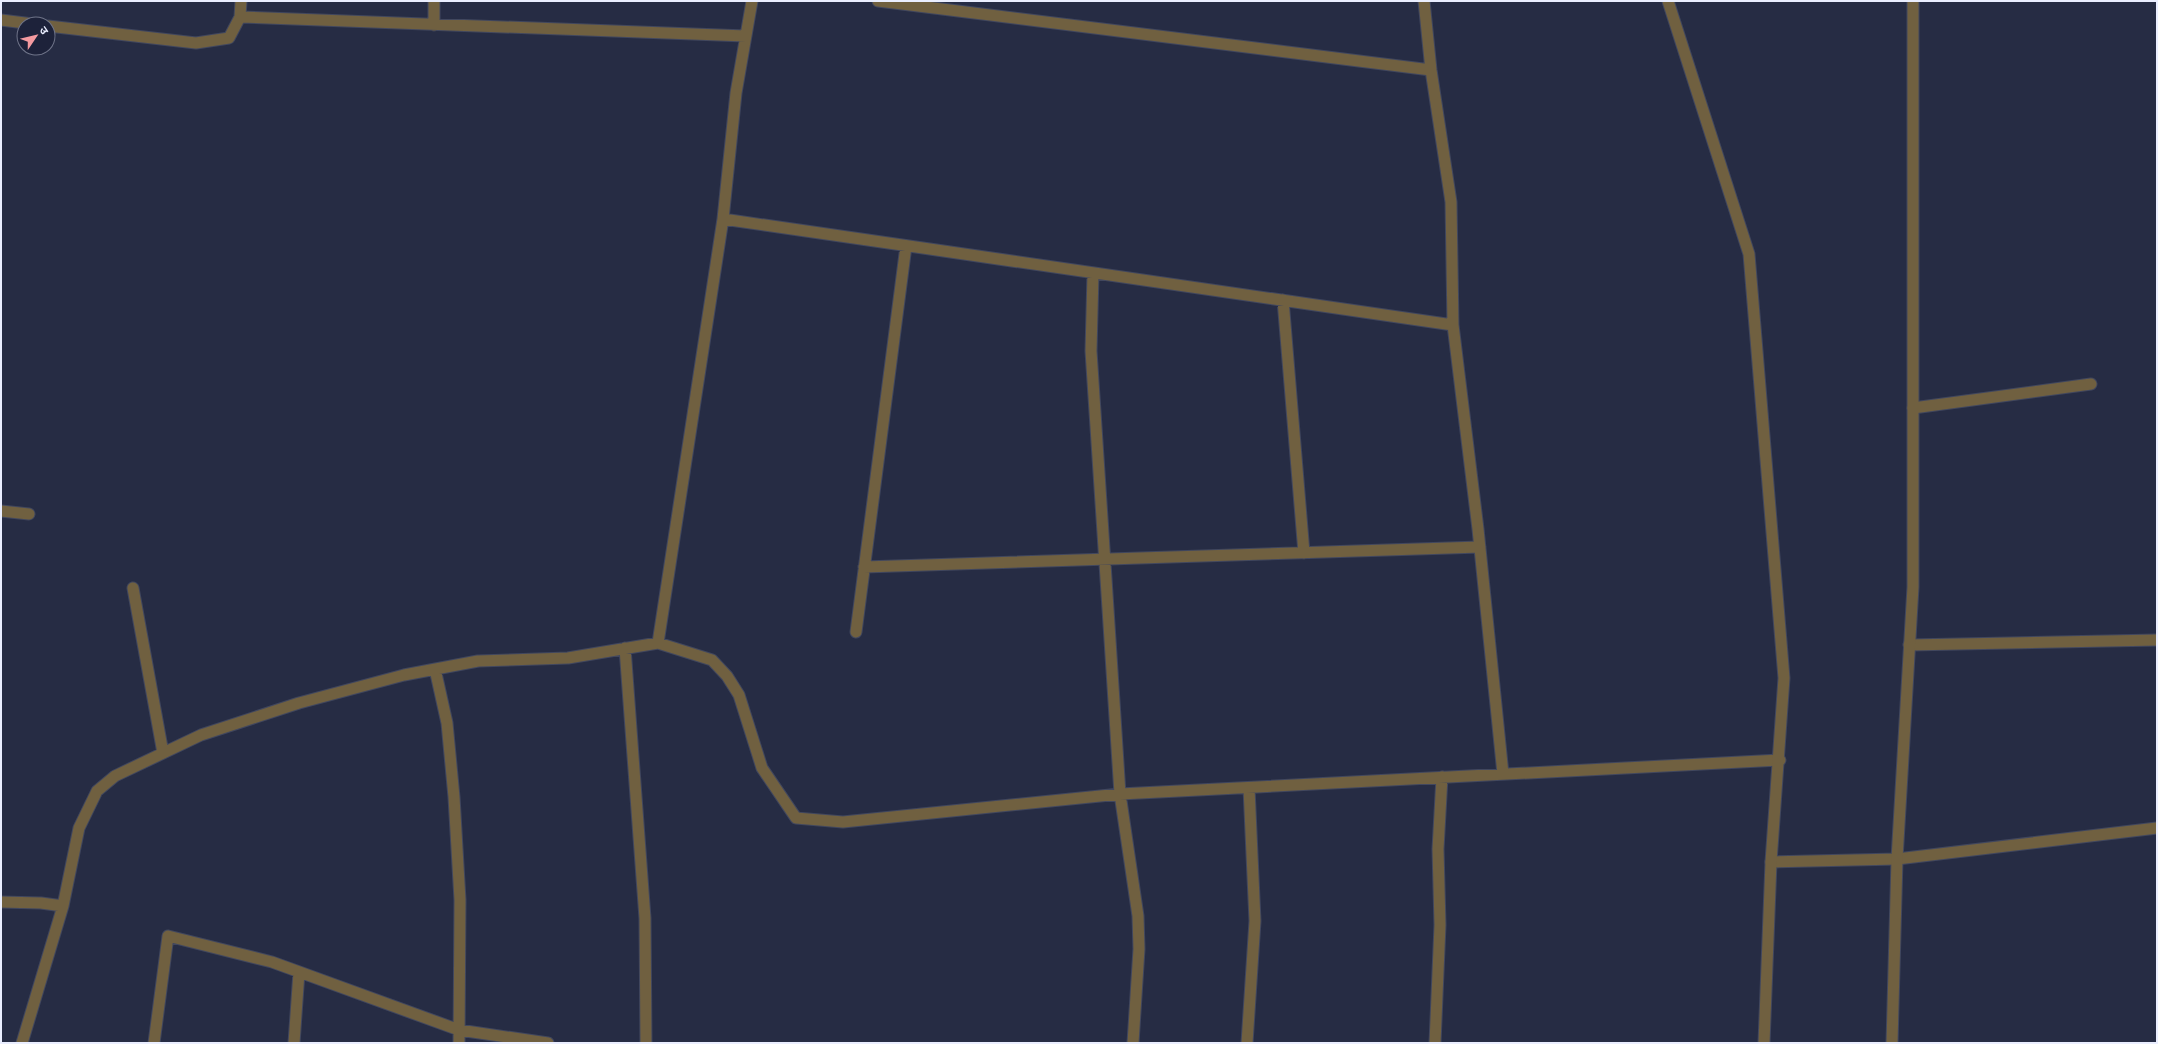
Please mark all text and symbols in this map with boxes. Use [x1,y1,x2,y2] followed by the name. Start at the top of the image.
[16,16,56,56] north arrow
[37,24,51,37] text: उ

